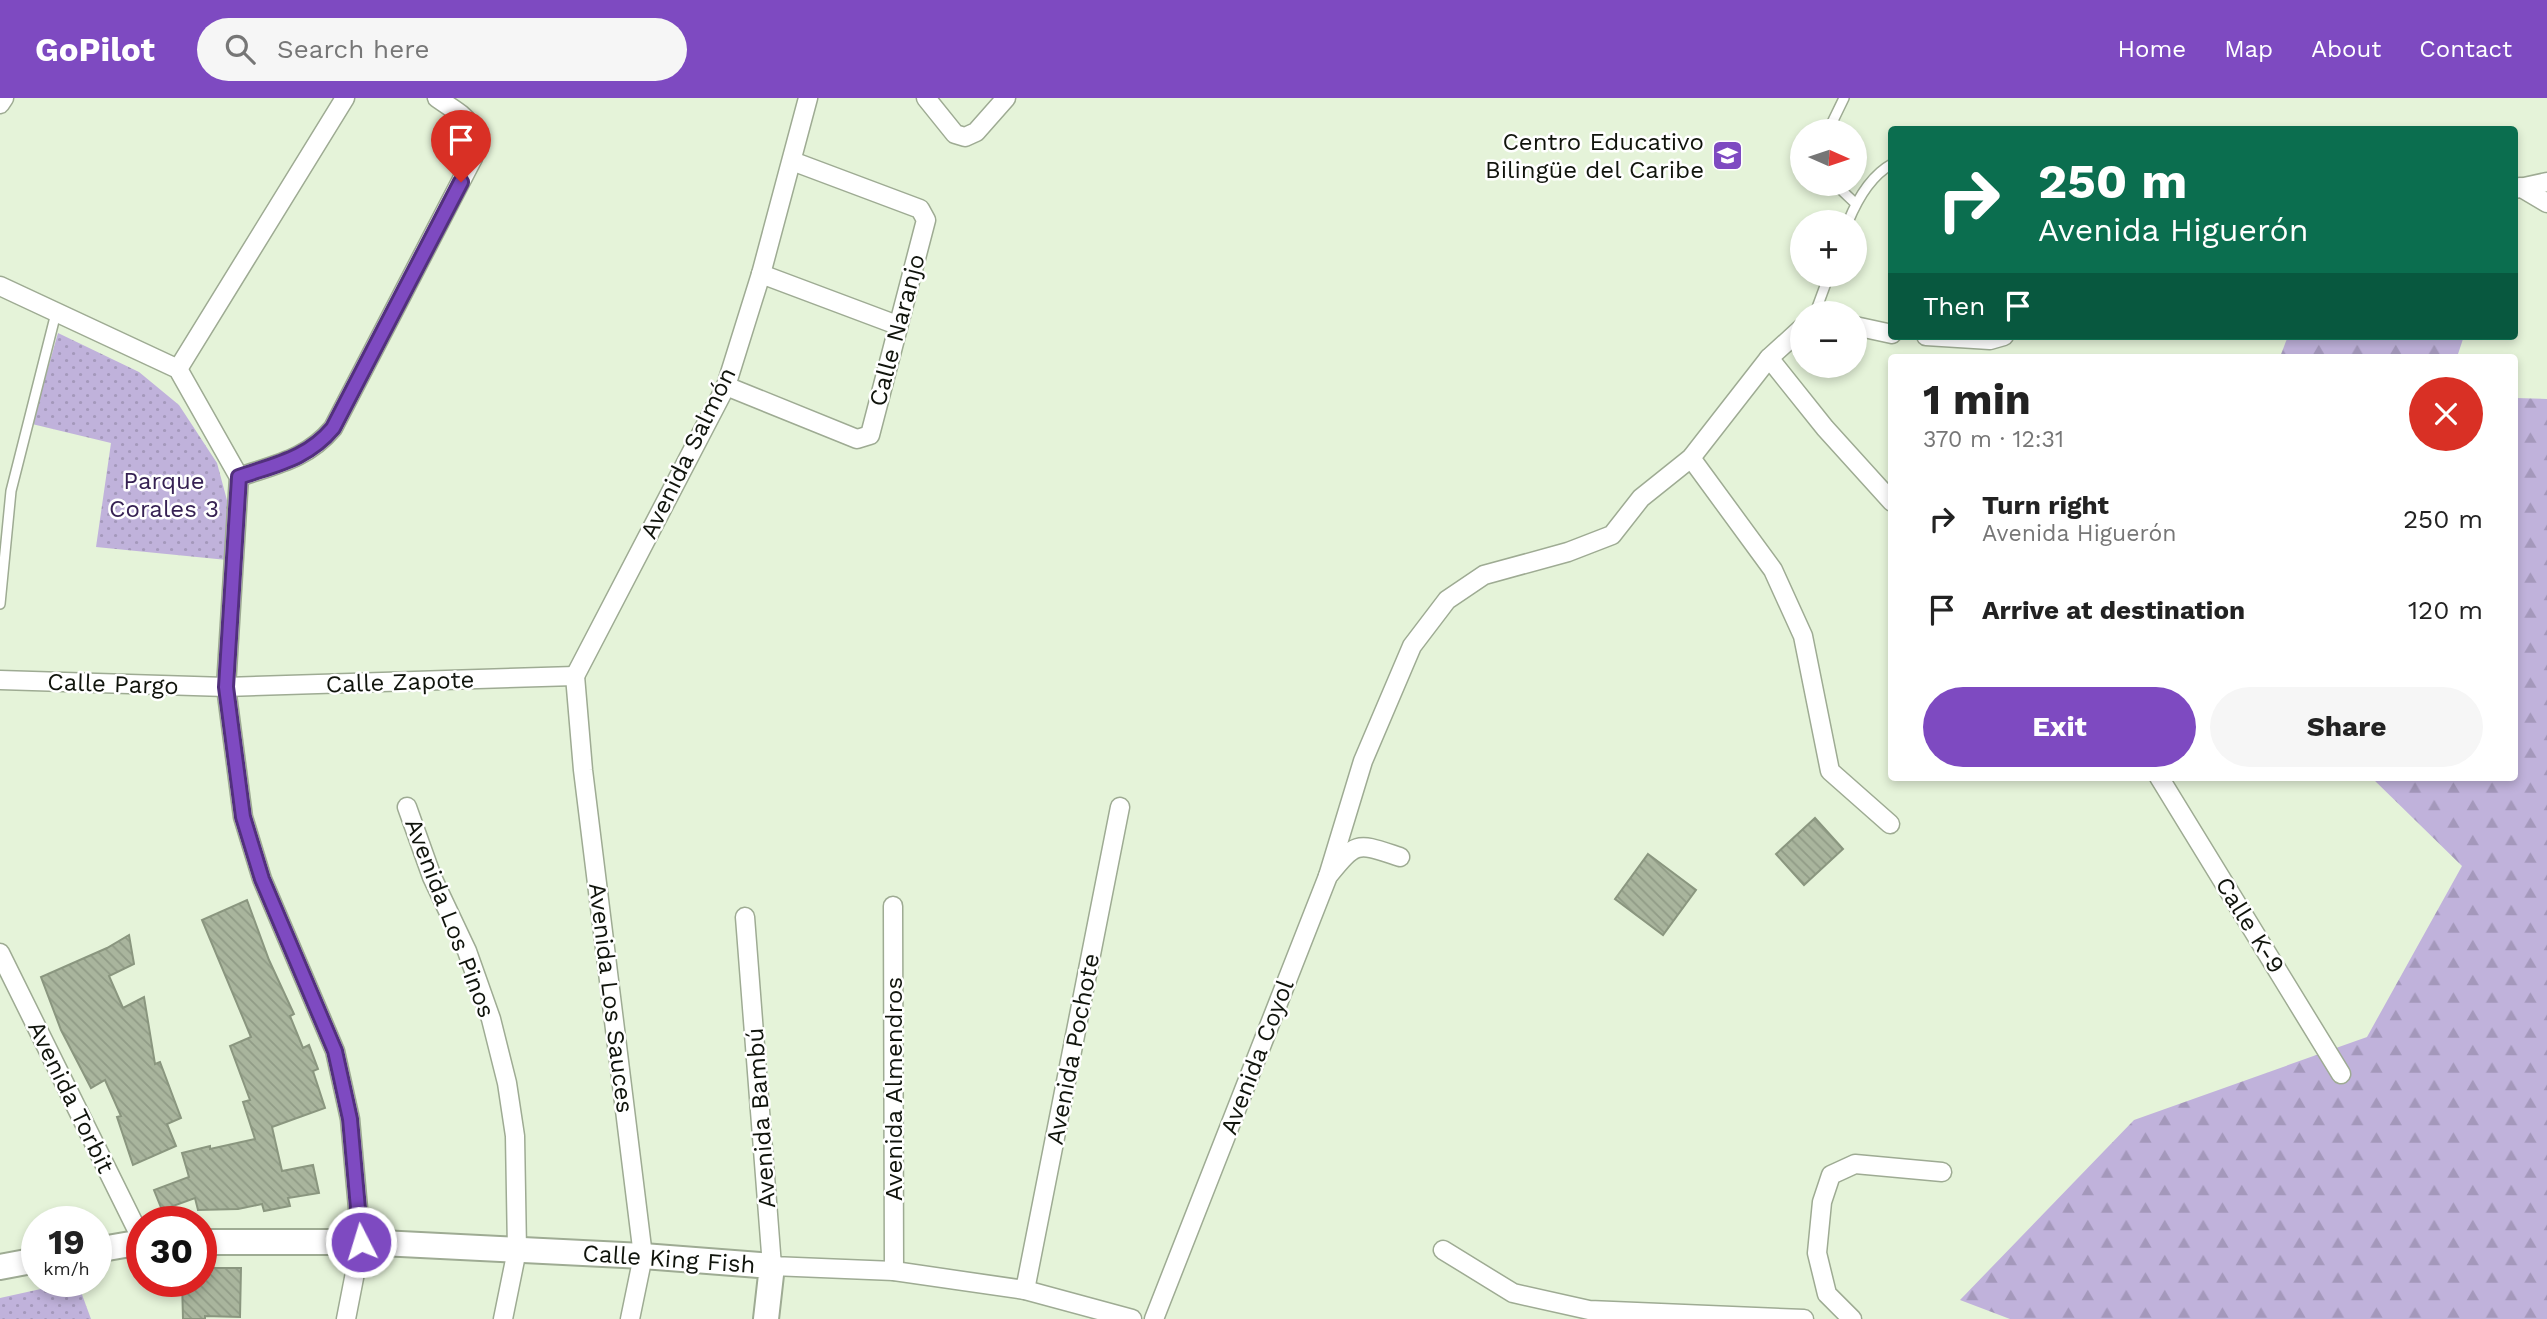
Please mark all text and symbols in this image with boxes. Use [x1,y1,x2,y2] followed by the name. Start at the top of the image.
[197,18,687,81] search box
[35,30,155,69] text: GoPilot
[221,30,259,68] icon: search
[277,34,429,64] text: Search here
[2118,35,2186,63] text: Home
[2224,35,2273,63] text: Map
[2311,35,2381,63] text: About
[2419,35,2512,63] text: Contact
[431,110,491,182] pin
[1790,119,1867,196] north arrow
[1790,119,1867,378] map controls
[442,121,480,159] icon: arrive
[1485,128,1704,184] place label: Centro Educativo Bilingüe del Caribe
[1710,139,1744,173] school or university icon: Centro Educativo Bilingüe del Caribe
[2038,152,2187,210] text: 250 m
[1923,154,2014,245] icon: right
[1790,210,1867,287] button: +
[2038,211,2309,249] text: Avenida Higuerón
[863,251,931,409] street label: Calle Naranjo
[1999,287,2037,325] icon: arrive
[1923,291,1985,321] text: Then
[1790,301,1867,378] button: −
[634,363,742,543] street label: Avenida Salmón
[1923,375,2031,424] text: 1 min
[2409,377,2483,451] button: close
[1923,426,2064,453] text: 370 m · 12:31
[109,467,219,523] park label: Parque Corales 3
[1982,490,2109,520] text: Turn right
[1923,500,1961,538] icon: right
[2403,504,2483,534] text: 250 m
[1982,520,2177,547] text: Avenida Higuerón
[1923,591,1961,629] icon: arrive
[1982,595,2245,625] text: Arrive at destination
[2408,595,2483,625] text: 120 m
[325,665,475,699] street label: Calle Zapote
[47,668,179,700] street label: Calle Pargo
[1923,687,2196,767] button: Exit
[2210,687,2483,767] button: Share
[399,814,501,1022] street label: Avenida Los Pinos
[2210,872,2290,978] street label: Calle K-9
[583,881,639,1115] street label: Avenida Los Sauces
[1041,951,1105,1147] street label: Avenida Pochote
[1215,975,1300,1138] street label: Avenida Coyol
[880,977,908,1201] street label: Avenida Almendros
[22,1016,120,1178] street label: Avenida Torbit
[741,1027,781,1209] street label: Avenida Bambú
[324,1205,398,1279] position arrow
[126,1206,217,1297] speed limit sign: 30
[48,1221,85,1263] text: 19
[582,1239,756,1279] street label: Calle King Fish
[43,1258,90,1279] text: km/h

